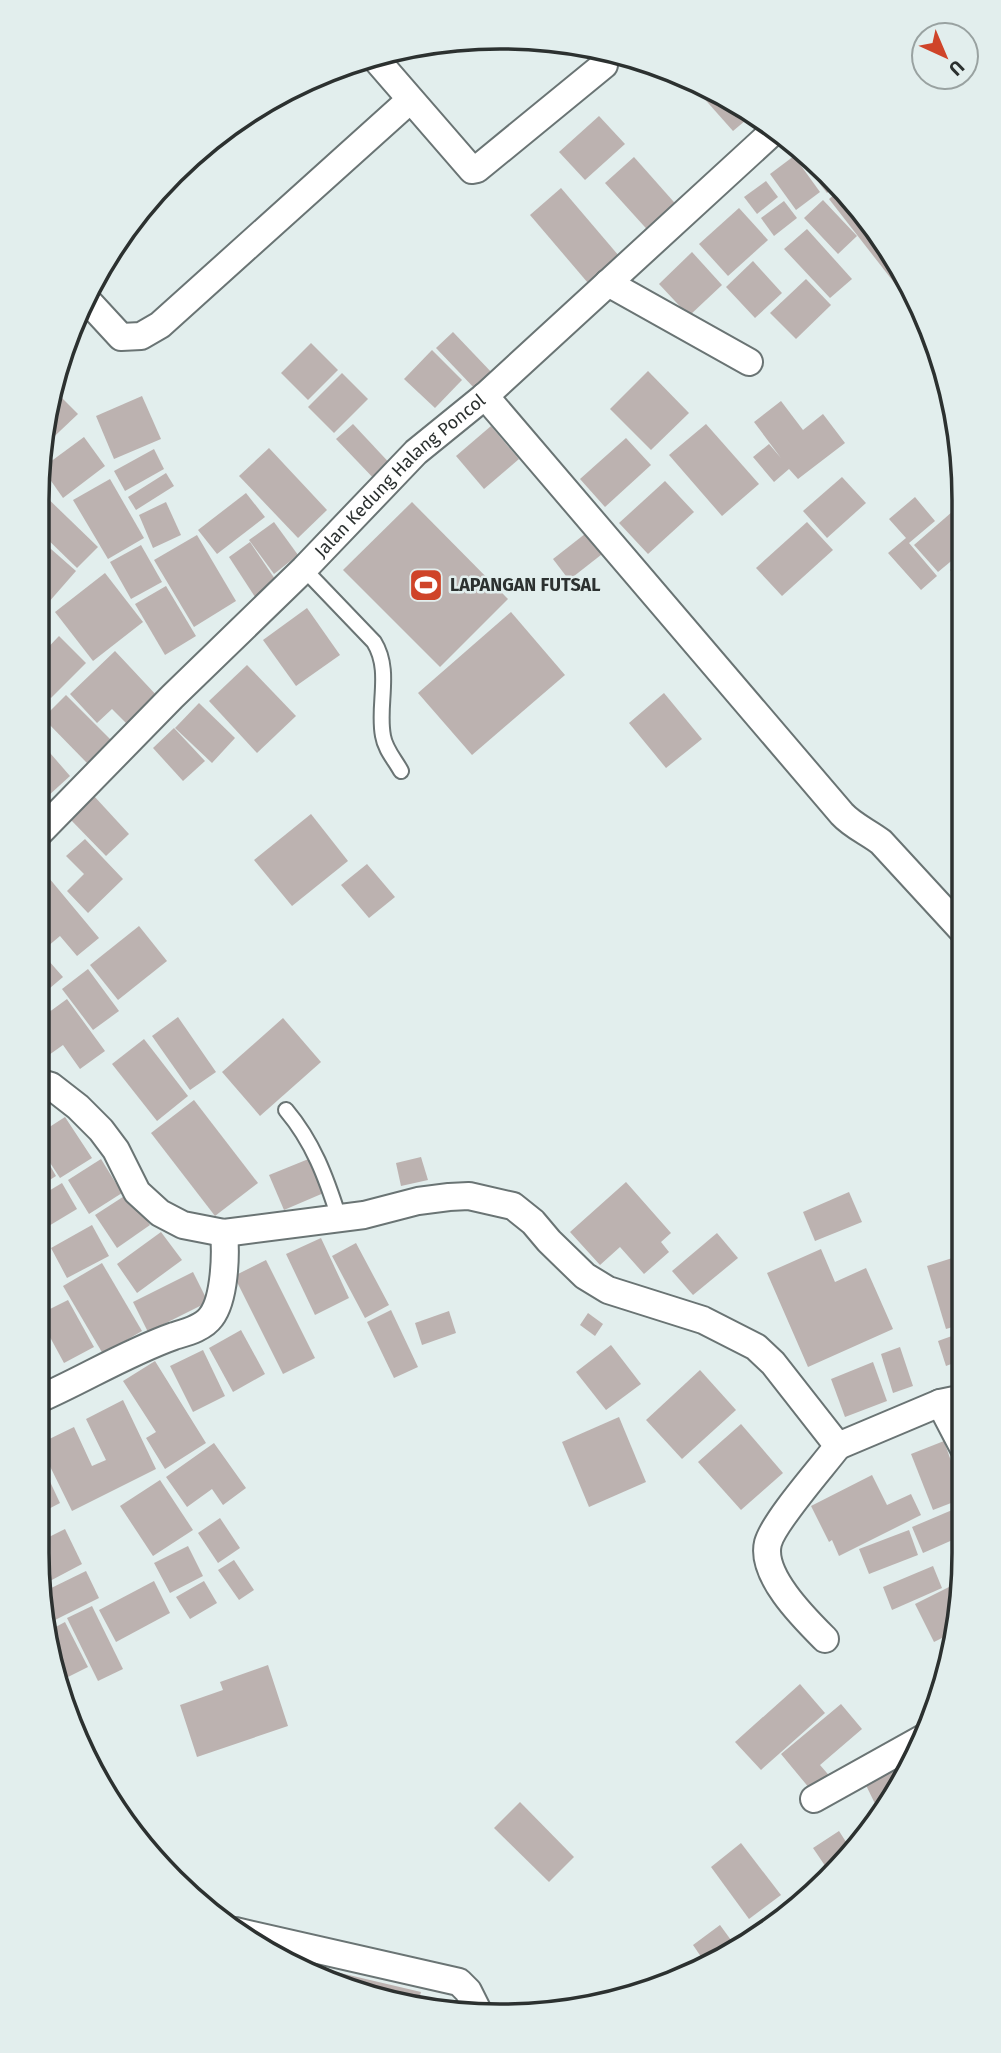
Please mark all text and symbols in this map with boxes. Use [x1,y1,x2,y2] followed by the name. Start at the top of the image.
[910,21,980,91] north arrow
[944,55,969,80] text: U
[310,389,490,562] street label: Jalan Kedung Halang Poncol
[407,566,445,604] sports icon: LAPANGAN FUTSAL
[450,574,600,596] place label: LAPANGAN FUTSAL

